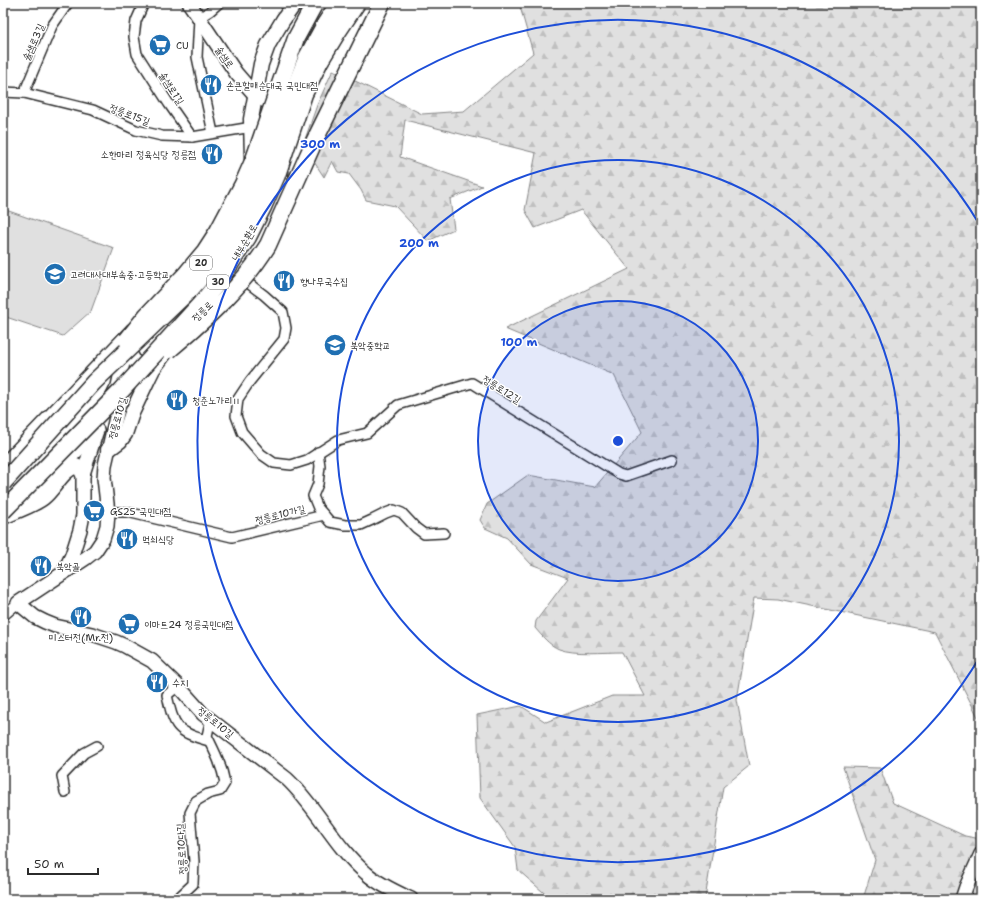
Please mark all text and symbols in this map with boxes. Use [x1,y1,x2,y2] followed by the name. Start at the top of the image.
[20,22,47,63] street label: 솔샘로3길
[147,32,173,58] supermarket icon: CU
[176,39,189,52] place label: CU
[212,44,237,71] street label: 솔샘로
[156,69,187,107] street label: 솔샘로1길
[198,72,224,98] restaurant icon: 손큰할매순대국 국민대점
[226,79,318,92] place label: 손큰할매순대국 국민대점
[108,101,152,128] street label: 정릉로15길
[300,136,340,152] text: 300 m
[199,141,225,167] restaurant icon: 소한마리 정육식당 정릉점
[101,148,196,161] place label: 소한마리 정육식당 정릉점
[229,222,260,263] street label: 내부순환로
[399,235,439,251] text: 200 m
[190,256,212,270] road number: 20
[42,261,68,287] school or university icon: 고려대사대부속중·고등학교
[70,268,169,281] place label: 고려대사대부속중·고등학교
[271,268,297,294] restaurant icon: 향나무국수집
[207,275,229,289] road number: 30
[300,275,348,288] place label: 향나무국수집
[189,298,216,324] street label: 정릉로
[322,332,348,358] school or university icon: 북악중학교
[501,334,538,350] text: 100 m
[350,339,390,352] place label: 북악중학교
[480,373,523,406] street label: 정릉로12길
[164,387,190,413] restaurant icon: 청춘노가리Ⅱ
[192,394,240,407] place label: 청춘노가리Ⅱ
[105,396,130,441] street label: 정릉로10길
[611,434,625,448] centre of rings
[81,498,107,524] supermarket icon: GS25 국민대점
[254,502,307,527] street label: 정릉로10가길
[110,505,171,518] place label: GS25 국민대점
[114,526,140,552] restaurant icon: 먹쇠식당
[142,533,174,546] place label: 먹쇠식당
[28,553,54,579] restaurant icon: 북악골
[56,560,80,573] place label: 북악골
[68,604,94,630] restaurant icon: 미스터전(Mr.전)
[116,611,142,637] supermarket icon: 이마트24 정릉국민대점
[144,618,233,631] place label: 이마트24 정릉국민대점
[49,631,113,644] place label: 미스터전(Mr.전)
[144,669,170,695] restaurant icon: 수지
[172,676,188,689] place label: 수지
[195,704,237,741] street label: 정릉로10길
[174,823,189,875] street label: 정릉로10다길
[28,850,98,876] scale bar
[34,856,64,872] text: 50 m

